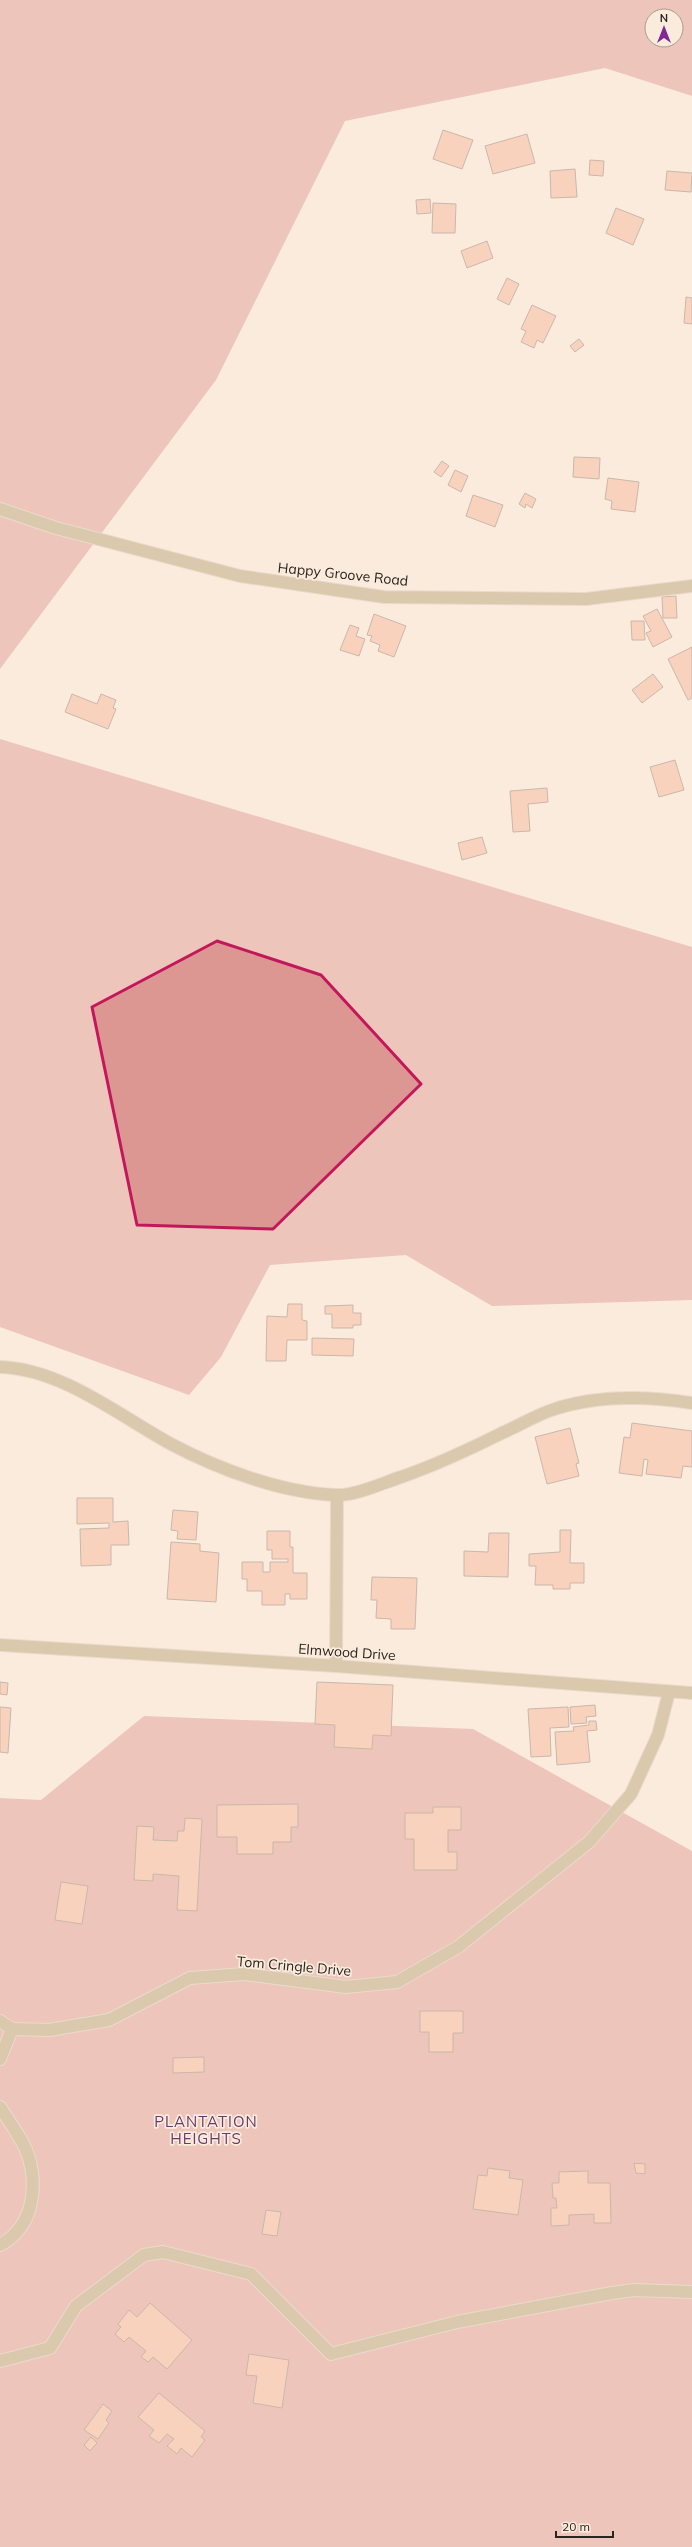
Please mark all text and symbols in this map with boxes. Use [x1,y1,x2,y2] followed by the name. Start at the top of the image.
[644,8,684,48] north arrow
[660,11,668,25] text: N
[277,558,409,590] street label: Happy Groove Road
[298,1640,396,1664] street label: Elmwood Drive
[236,1952,352,1980] street label: Tom Cringle Drive
[154,2112,258,2148] district label: PLANTATION HEIGHTS
[556,2513,613,2539] scale bar
[562,2519,590,2534] text: 20 m

